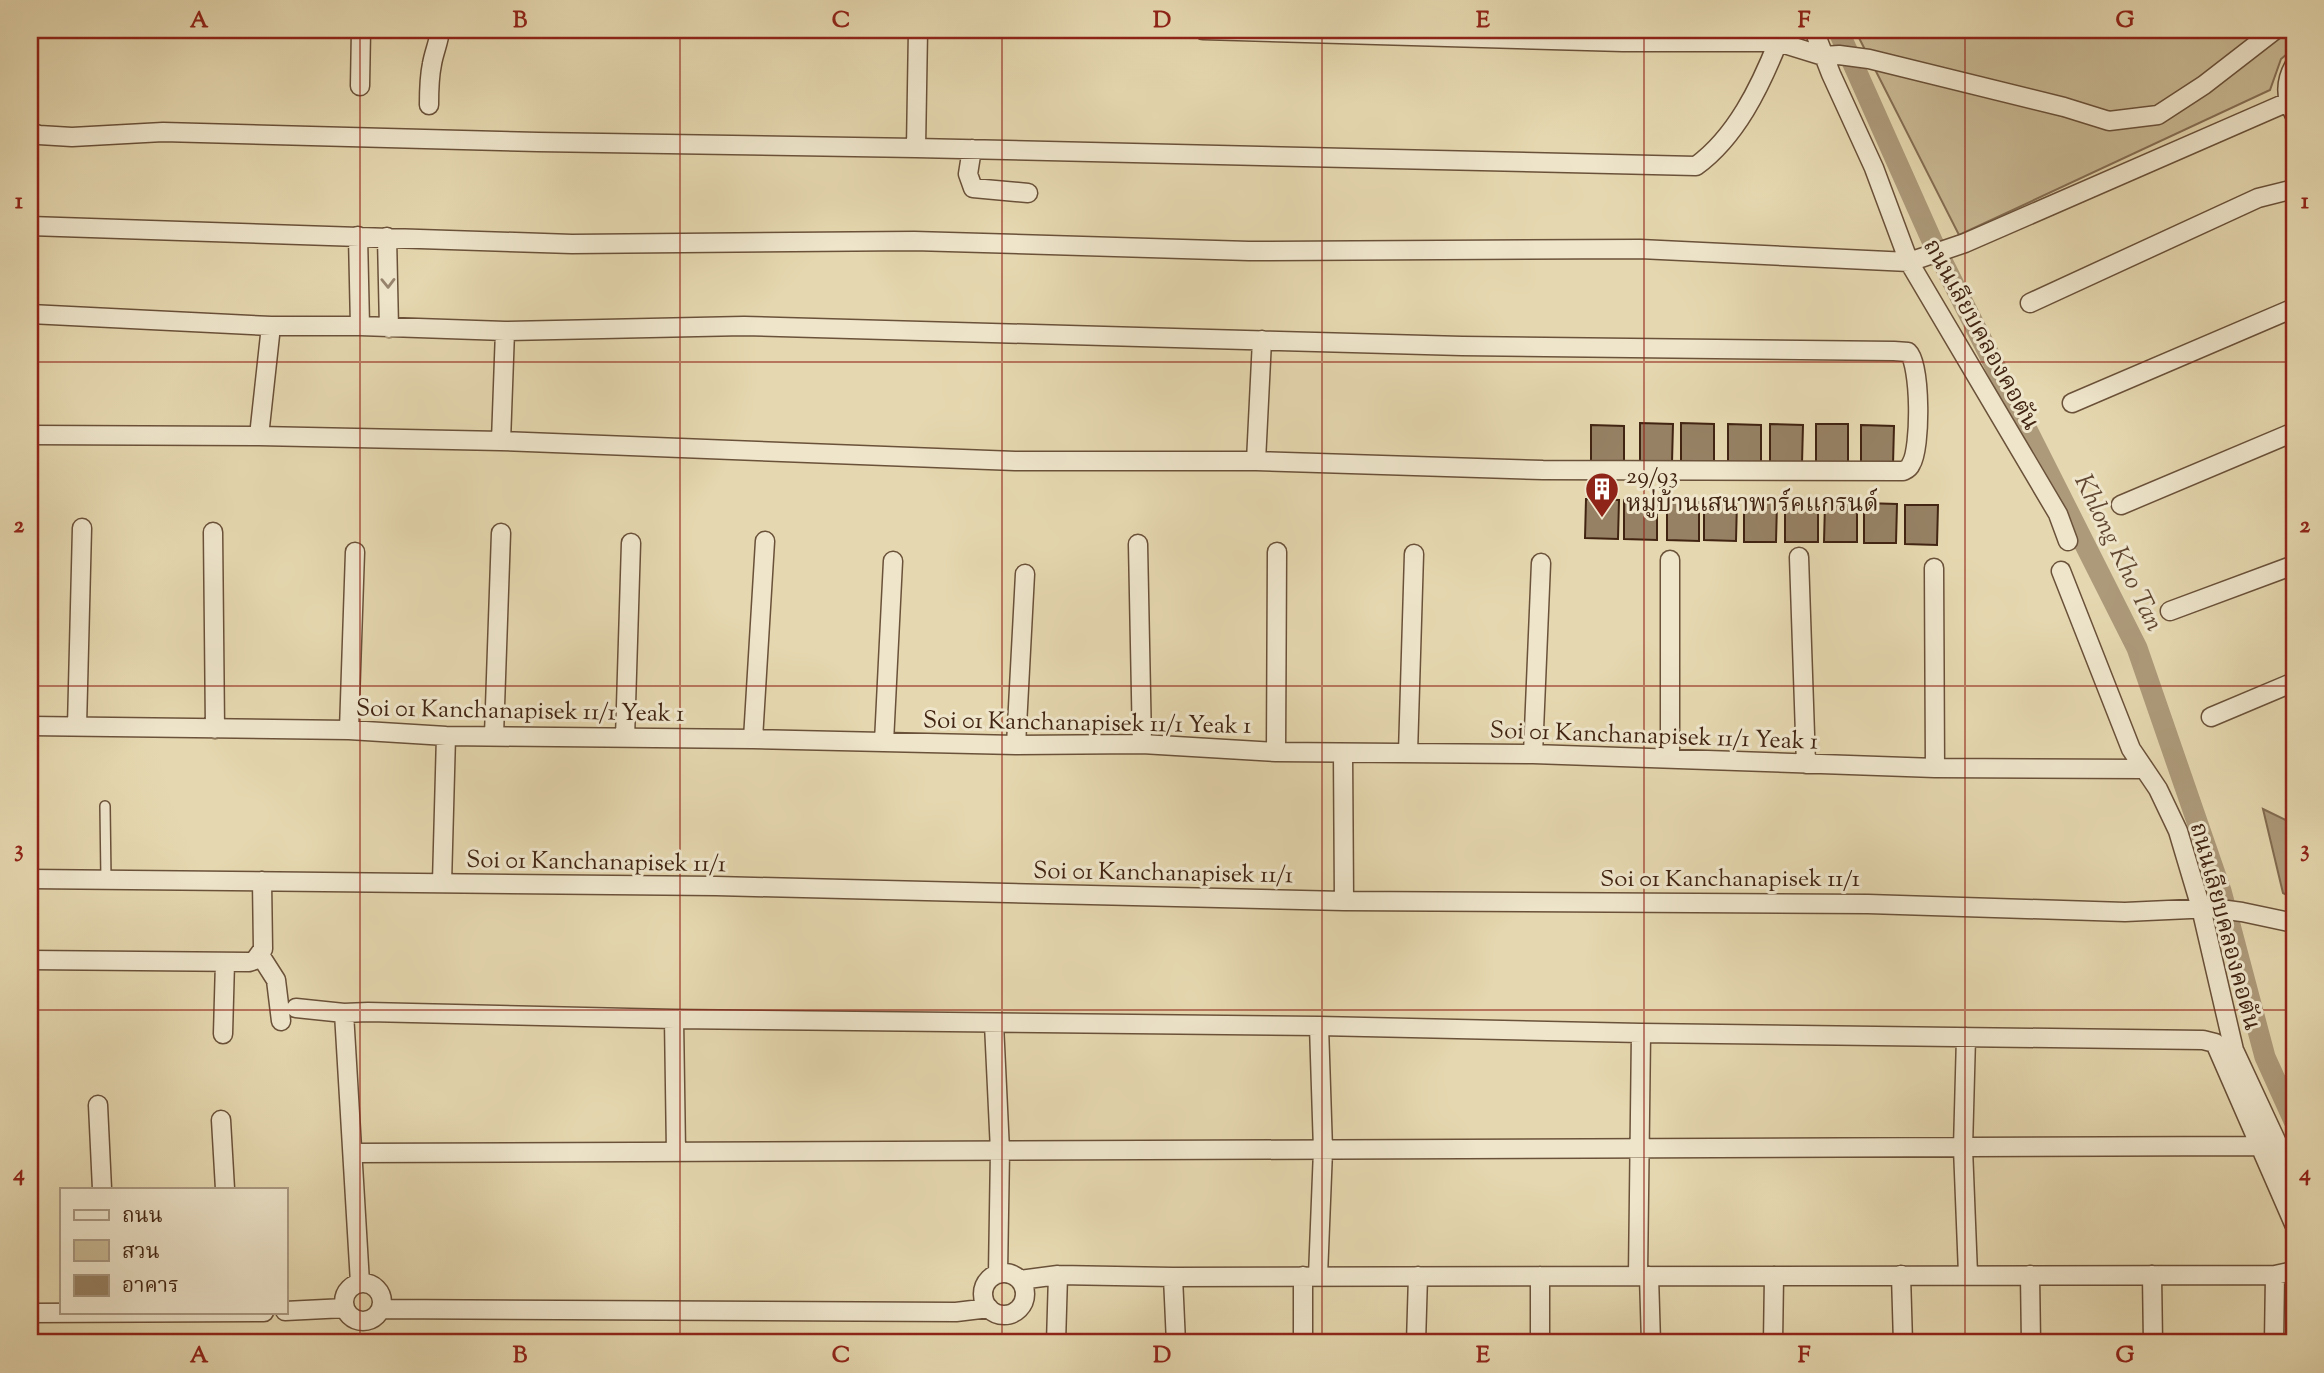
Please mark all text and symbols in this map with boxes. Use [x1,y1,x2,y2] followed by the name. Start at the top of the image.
[190,5,209,38] text: A
[513,5,528,38] text: B
[832,5,850,38] text: C
[1153,5,1171,38] text: D
[1476,5,1490,38] text: E
[1798,5,1811,38] text: F
[2116,5,2135,38] text: G
[15,186,23,219] text: 1
[2301,186,2309,219] text: 1
[1913,233,2047,437] street label: ถนนเลียบคลองคอตัน
[381,277,396,288] one-way arrow
[1626,460,1879,522] place label: 29/93 หมู่บ้านเสนาพาร์คแกรนด์
[2064,468,2172,638] water label: Khlong Kho Tan
[1583,470,1621,519] building icon: 29/93 หมู่บ้านเสนาพาร์คแกรนด์
[14,510,25,543] text: 2
[2300,510,2311,543] text: 2
[355,692,684,732] street label: Soi 01 Kanchanapisek 11/1 Yeak 1
[922,704,1251,744] street label: Soi 01 Kanchanapisek 11/1 Yeak 1
[1489,714,1819,760] street label: Soi 01 Kanchanapisek 11/1 Yeak 1
[2180,819,2268,1034] street label: ถนนเลียบคลองคอตัน
[14,834,24,867] text: 3
[2300,834,2310,867] text: 3
[466,844,726,882] street label: Soi 01 Kanchanapisek 11/1
[1033,855,1293,893] street label: Soi 01 Kanchanapisek 11/1
[1600,863,1860,897] street label: Soi 01 Kanchanapisek 11/1
[12,1158,25,1191] text: 4
[2298,1158,2311,1191] text: 4
[60,1188,287,1314] legend
[122,1202,163,1232] text: ถนน
[122,1238,160,1268] text: สวน
[122,1272,179,1302] text: อาคาร
[190,1340,209,1373] text: A
[513,1340,528,1373] text: B
[832,1340,850,1373] text: C
[1153,1340,1171,1373] text: D
[1476,1340,1490,1373] text: E
[1798,1340,1811,1373] text: F
[2116,1340,2135,1373] text: G

